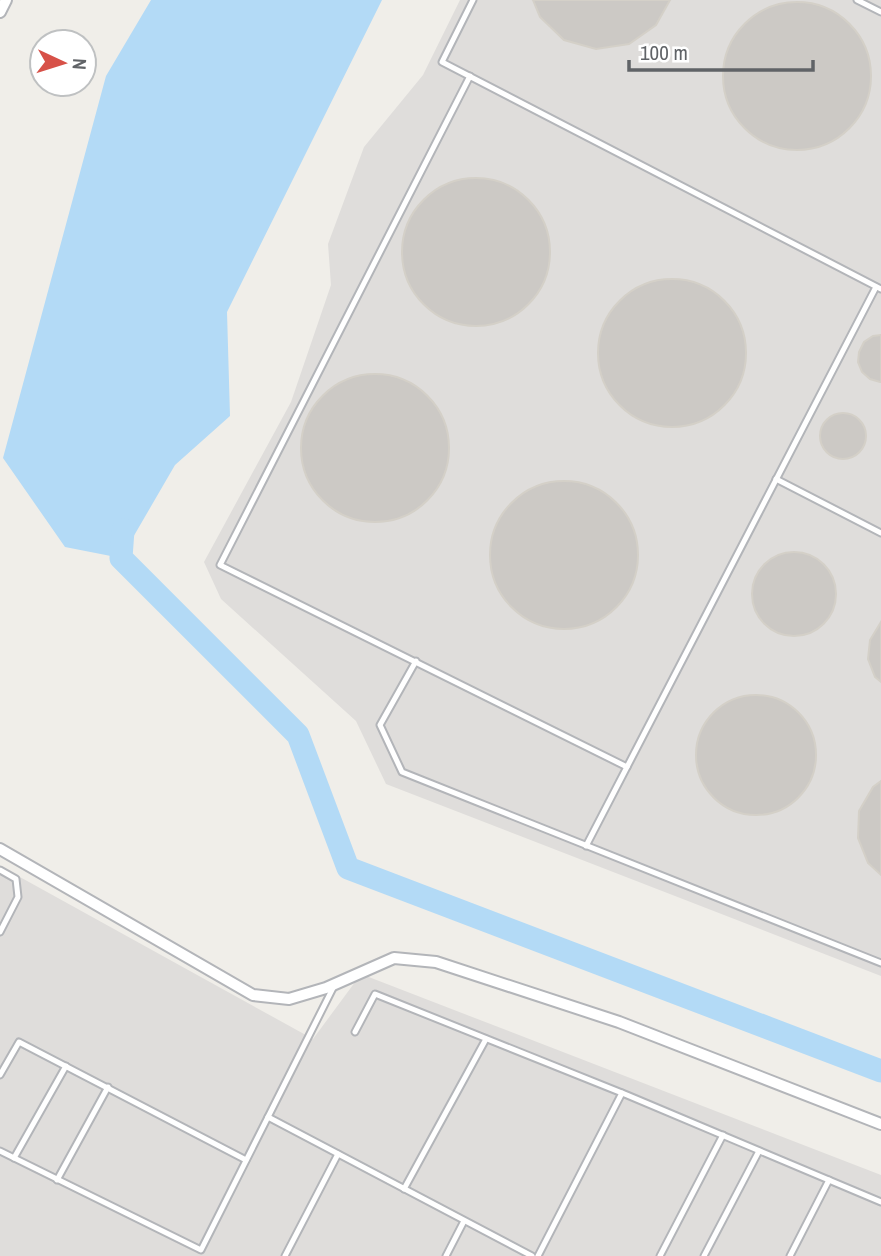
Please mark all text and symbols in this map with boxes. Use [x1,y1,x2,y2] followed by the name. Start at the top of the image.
[28,28,98,98] north arrow
[629,28,813,72] scale bar
[640,38,688,67] text: 100 m
[67,58,93,71] text: N

